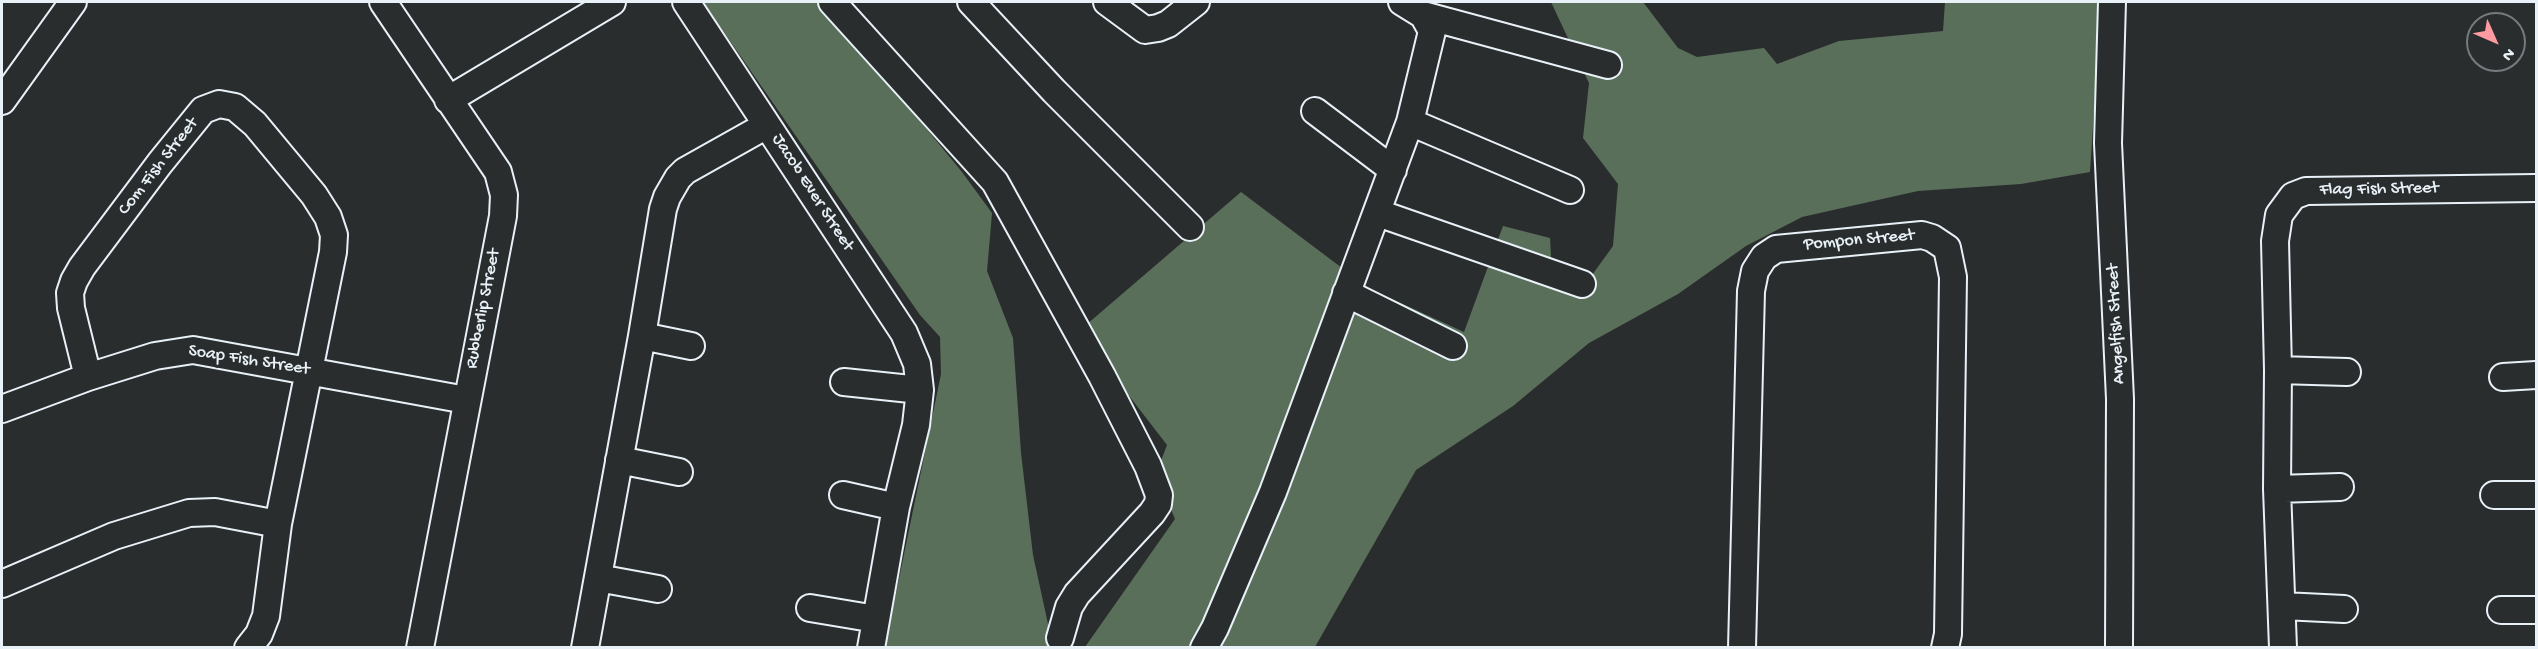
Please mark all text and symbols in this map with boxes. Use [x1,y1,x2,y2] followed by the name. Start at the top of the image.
[2466,12,2526,72] north arrow
[2497,43,2518,64] text: N
[114,114,204,220] street label: Com Fish Street
[766,130,858,256] street label: Jacob Ever Street
[2319,178,2439,202] street label: Flag Fish Street
[1803,225,1915,257] street label: Pompon Street
[462,247,506,371] street label: Rubberlip Street
[2103,263,2131,385] street label: Angelfish Street
[187,341,311,381] street label: Soap Fish Street

